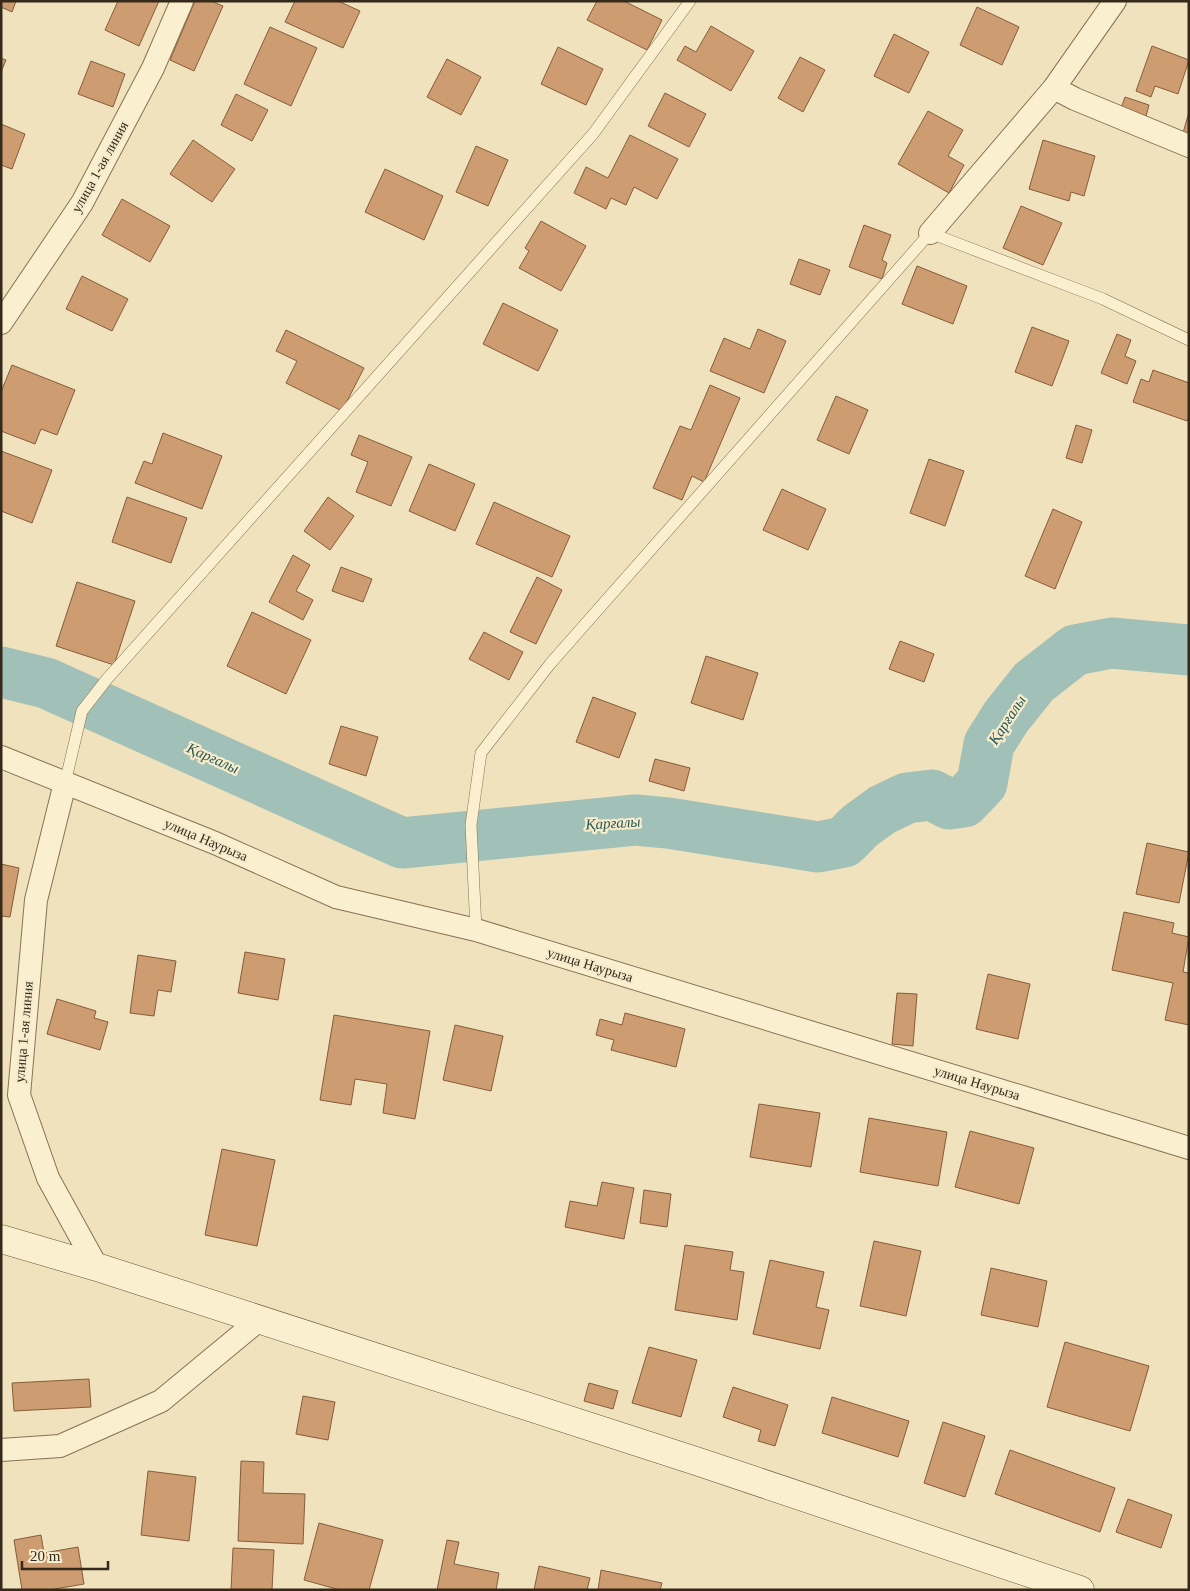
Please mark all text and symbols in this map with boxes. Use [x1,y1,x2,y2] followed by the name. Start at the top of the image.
[69,118,132,215] street label: улица 1-ая линия
[985,693,1029,748] water label: Қарғалы
[184,739,241,776] water label: Қарғалы
[584,814,641,832] water label: Қарғалы
[162,816,251,865] street label: улица Наурыза
[545,945,635,985] street label: улица Наурыза
[12,980,36,1083] street label: улица 1-ая линия
[932,1063,1022,1103] street label: улица Наурыза
[22,1538,109,1570] scale bar
[30,1548,61,1564] text: 20 m

